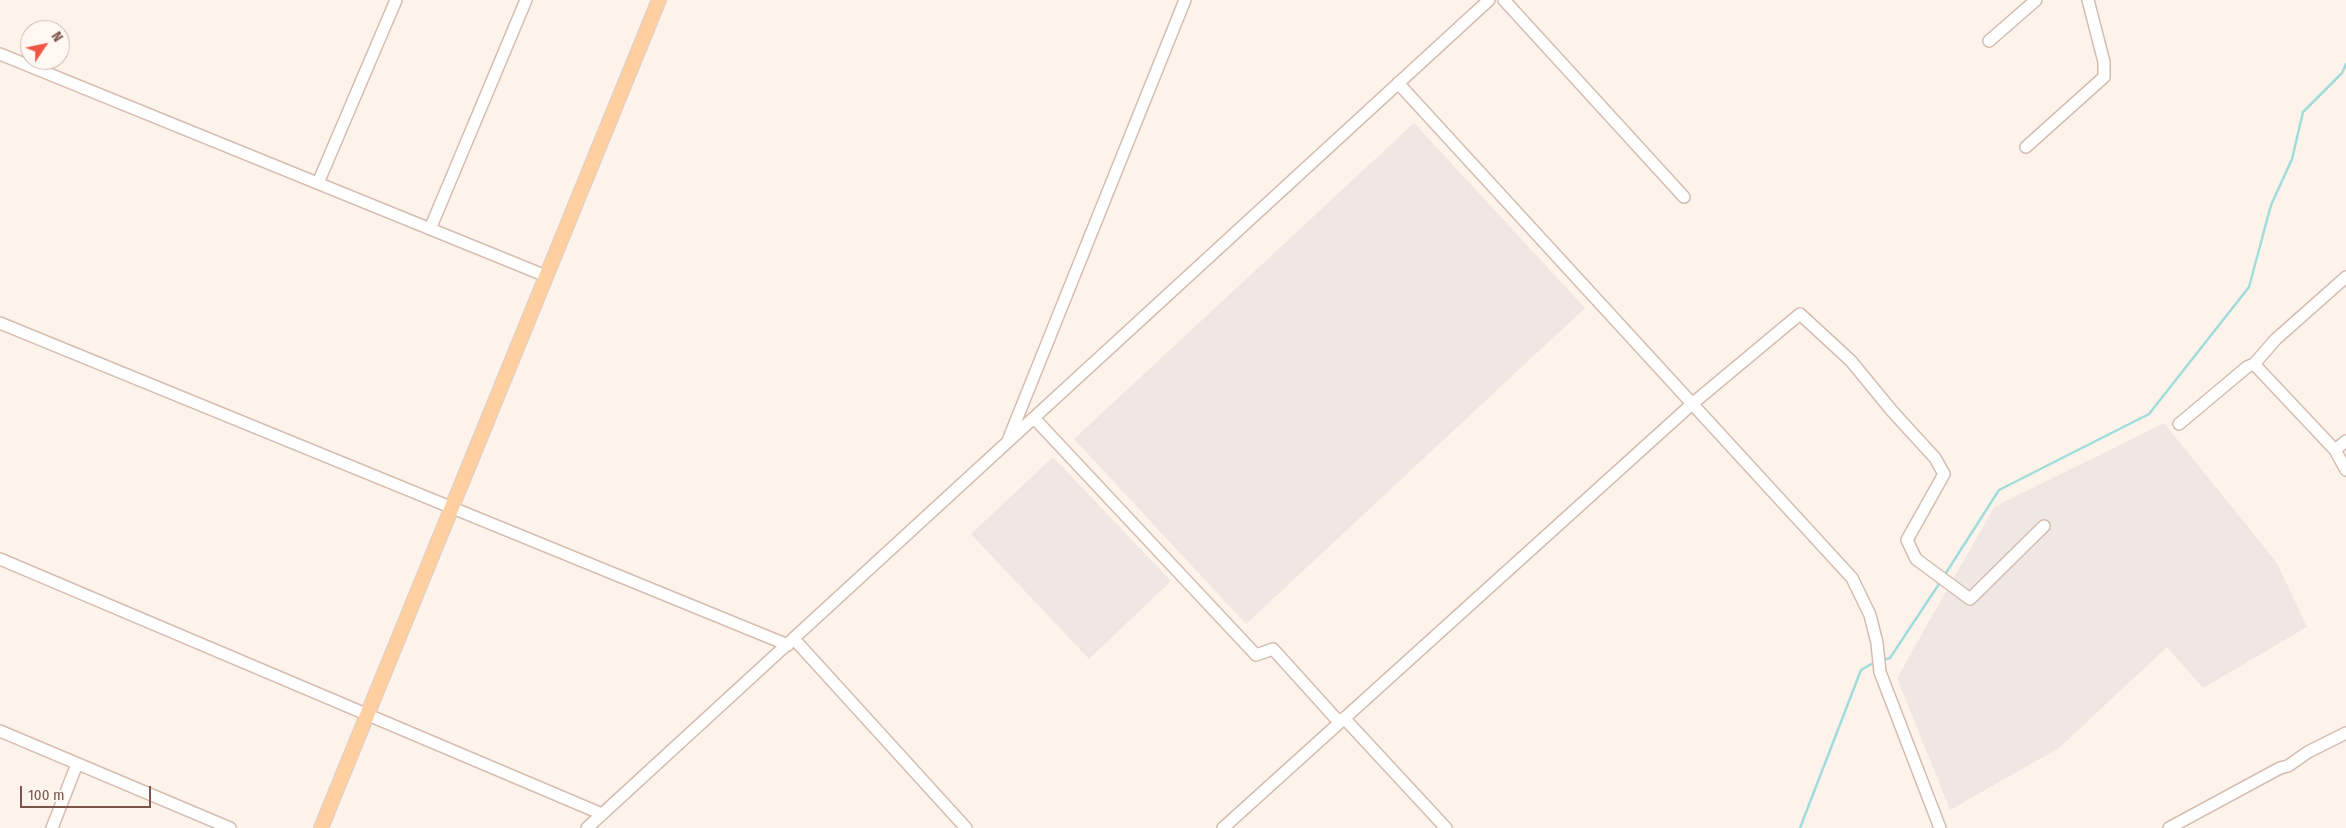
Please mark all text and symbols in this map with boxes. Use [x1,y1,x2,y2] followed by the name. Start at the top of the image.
[20,20,70,70] north arrow
[48,29,66,45] text: N
[22,776,154,808] scale bar
[28,786,65,804] text: 100 m

